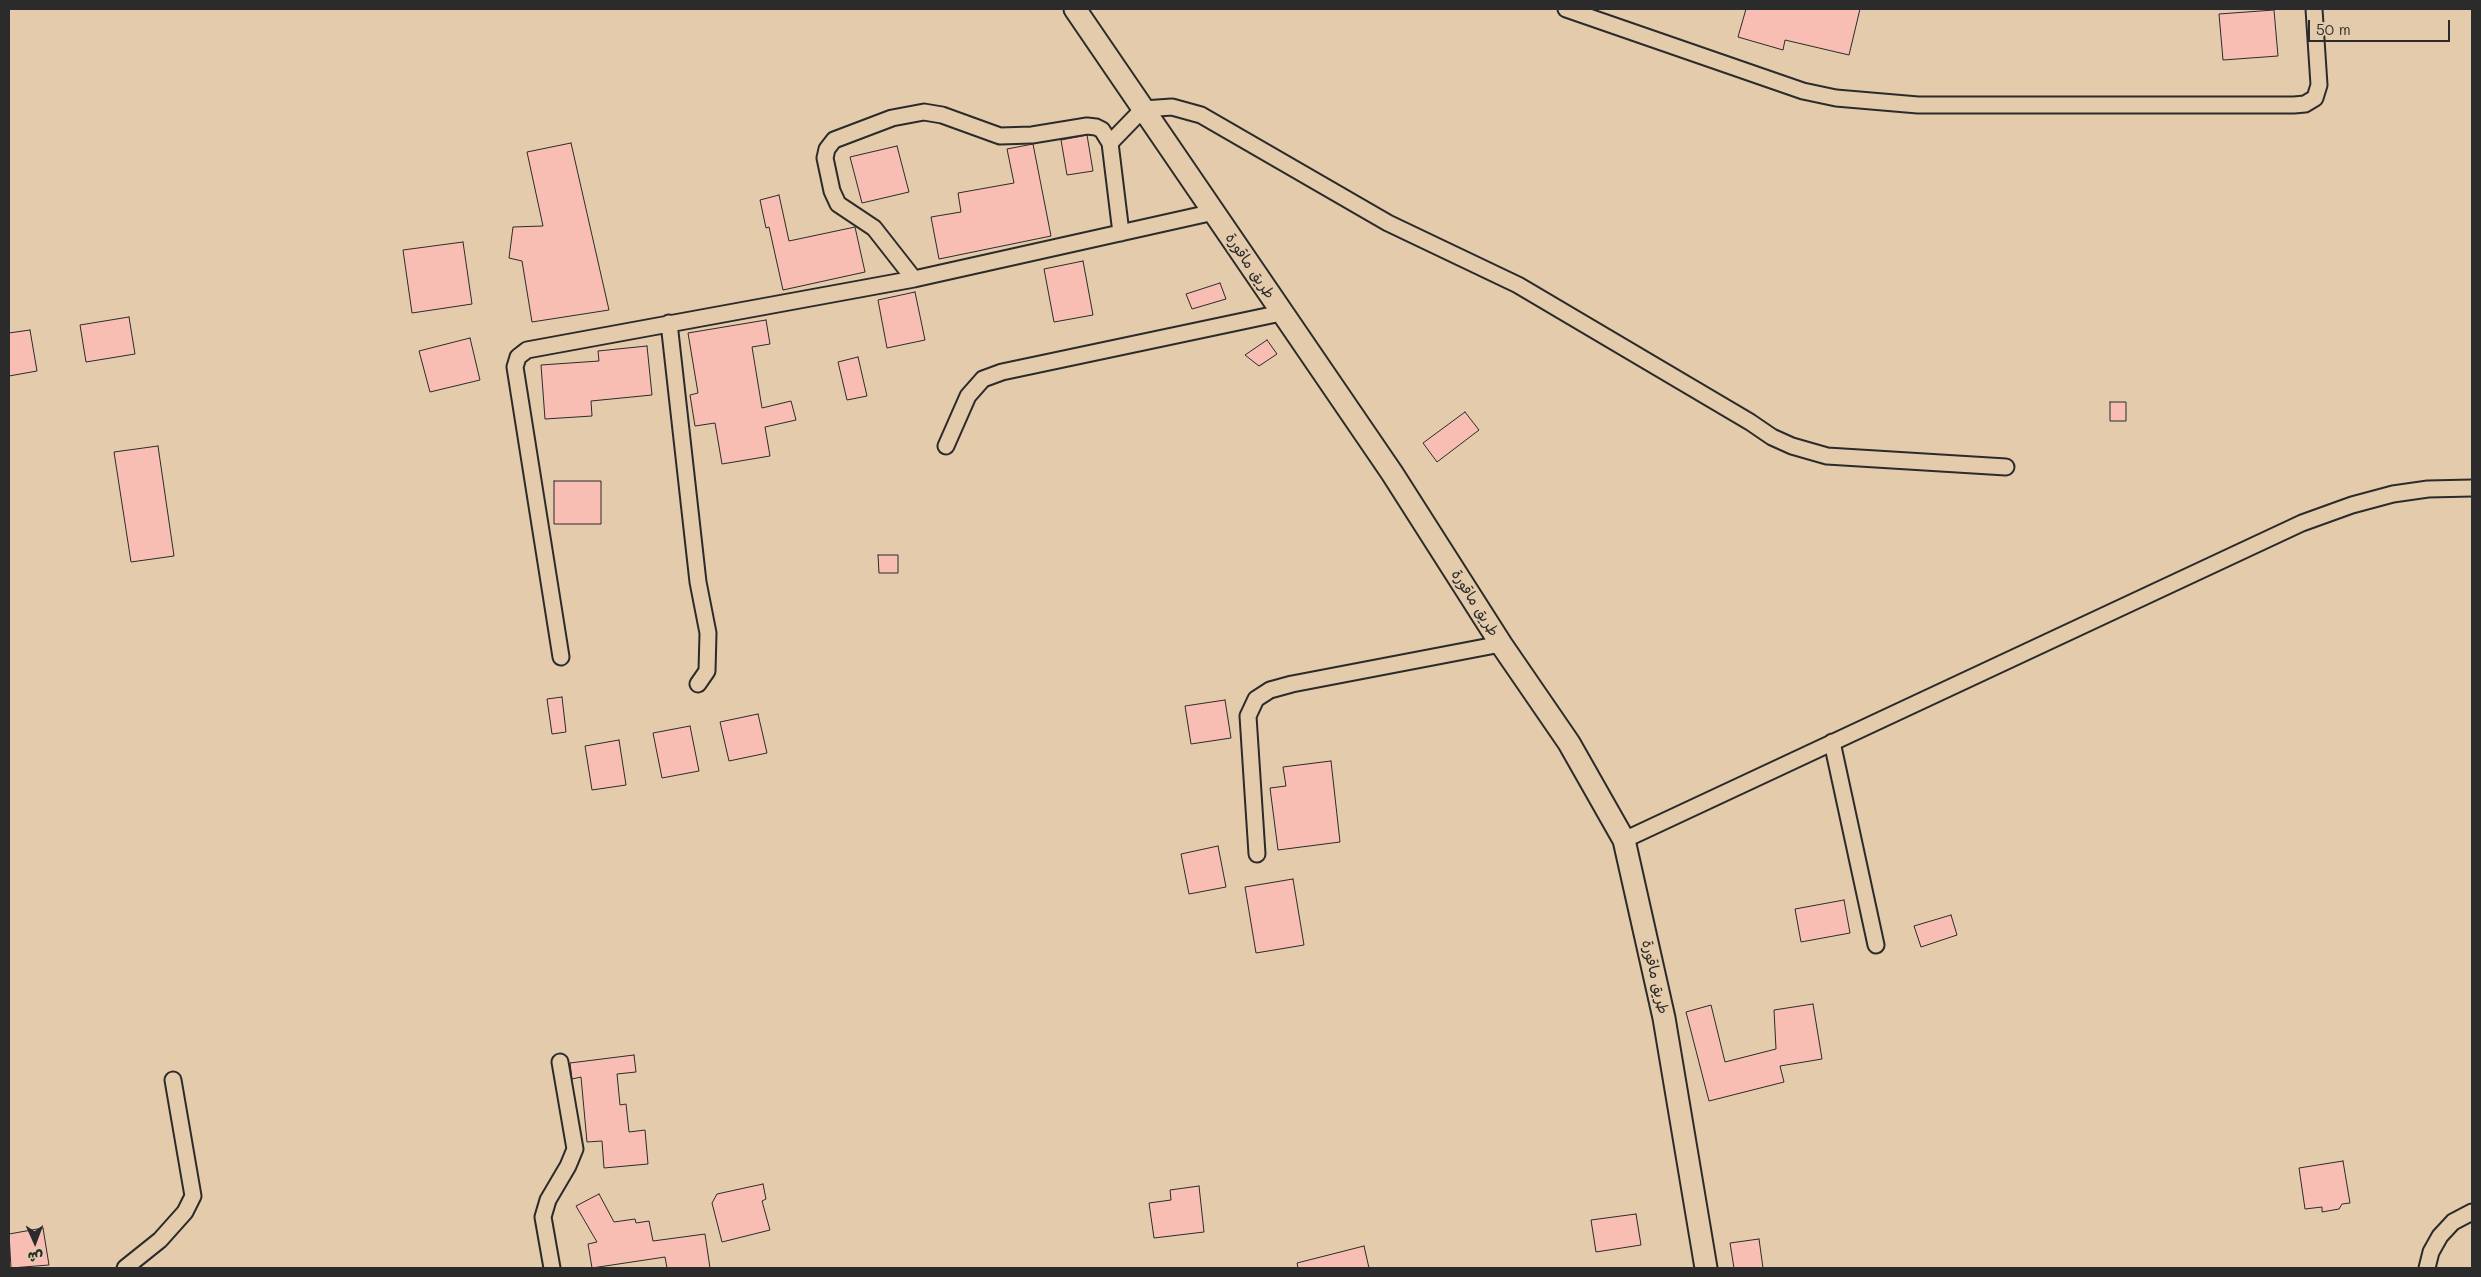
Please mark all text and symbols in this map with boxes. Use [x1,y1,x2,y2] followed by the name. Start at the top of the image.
[2311,10,2454,42] scale bar
[2316,19,2351,39] text: 50 m
[1221,230,1279,302] street label: طريق ماقورة
[1447,566,1503,640] street label: طريق ماقورة
[1638,938,1672,1016] street label: طريق ماقورة
[10,1217,60,1267] north arrow
[28,1248,44,1267] text: ش

